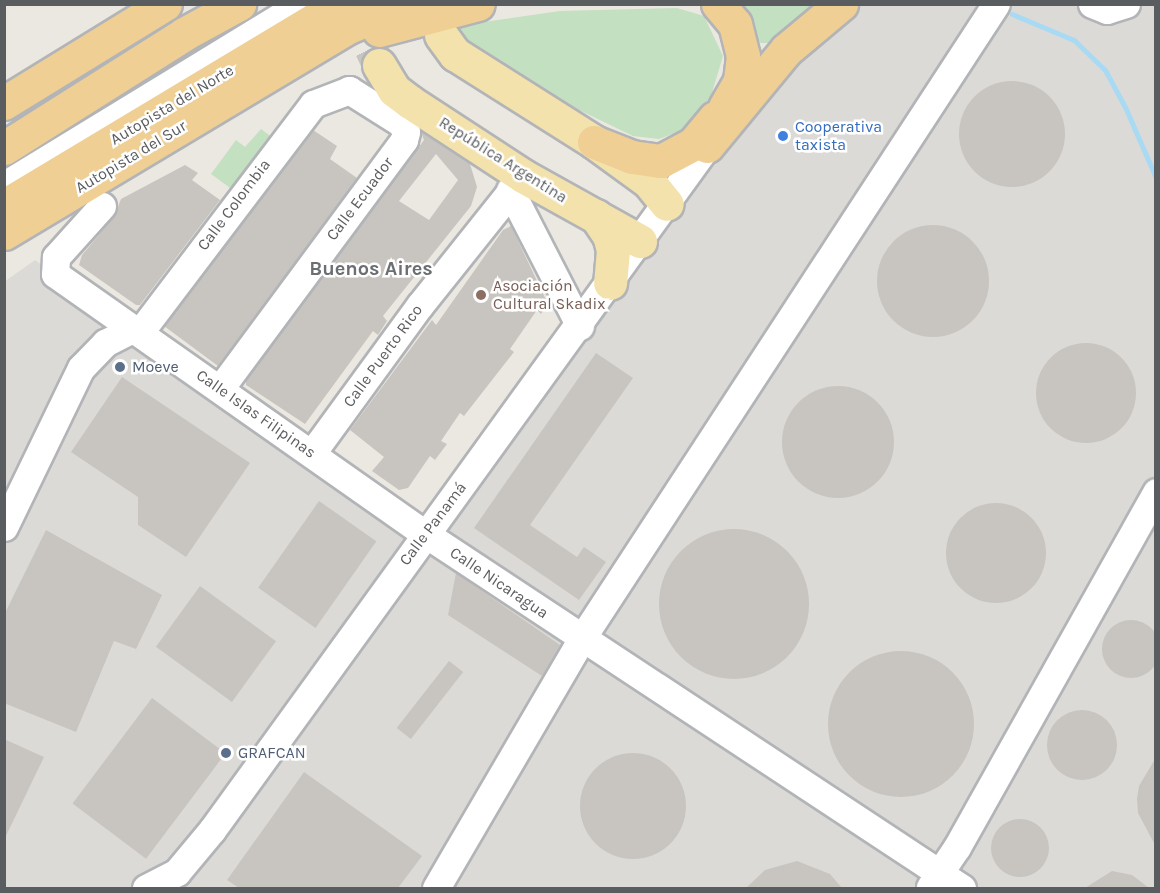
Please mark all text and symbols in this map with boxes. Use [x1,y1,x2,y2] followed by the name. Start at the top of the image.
[107,61,237,149] street label: Autopista del Norte
[435,113,571,207] street label: República Argentina
[72,116,190,198] street label: Autopista del Sur
[795,117,882,155] place label: Cooperativa taxista
[776,129,790,143] marker: Cooperativa taxista
[322,154,398,244] street label: Calle Ecuador
[193,156,275,254] street label: Calle Colombia
[309,256,433,280] district label: Buenos Aires
[493,276,605,314] place label: Asociación Cultural Skadix
[474,288,488,302] marker: Asociación Cultural Skadix
[339,301,427,411] street label: Calle Puerto Rico
[132,357,179,377] place label: Moeve
[113,360,127,374] marker: Moeve
[193,366,319,462] street label: Calle Islas Filipinas
[395,478,471,570] street label: Calle Panamá
[446,543,552,623] street label: Calle Nicaragua
[238,743,306,763] place label: GRAFCAN
[219,746,233,760] marker: GRAFCAN

